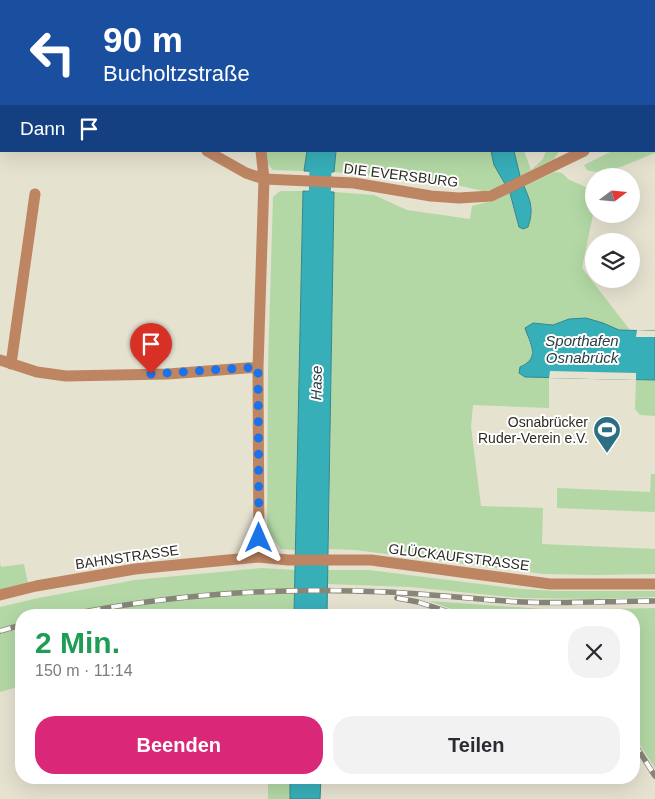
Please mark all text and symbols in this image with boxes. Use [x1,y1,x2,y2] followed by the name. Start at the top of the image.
[20,20,85,85] icon: left
[103,20,183,59] text: 90 m
[103,61,250,86] text: Bucholtzstraße
[75,115,103,143] icon: arrive
[20,118,65,139] text: Dann
[343,160,459,190] street label: DIE EVERSBURG
[585,168,640,222] north arrow
[585,168,640,288] map controls
[585,233,640,288] button: layers
[130,323,172,374] pin
[137,330,165,358] icon: arrive
[545,332,620,366] water label: Sporthafen Osnabrück
[307,365,325,401] water label: Hase
[478,414,588,446] place label: Osnabrücker Ruder-Verein e.V.
[592,415,622,454] sports icon: Osnabrücker Ruder-Verein e.V.
[232,511,284,563] position arrow
[388,539,530,574] street label: GLÜCKAUFSTRASSE
[74,542,180,572] street label: BAHNSTRASSE
[35,626,120,659] text: 2 Min.
[568,626,620,678] button: close
[35,662,133,679] text: 150 m · 11:14
[35,716,323,774] button: Beenden
[333,716,620,774] button: Teilen

